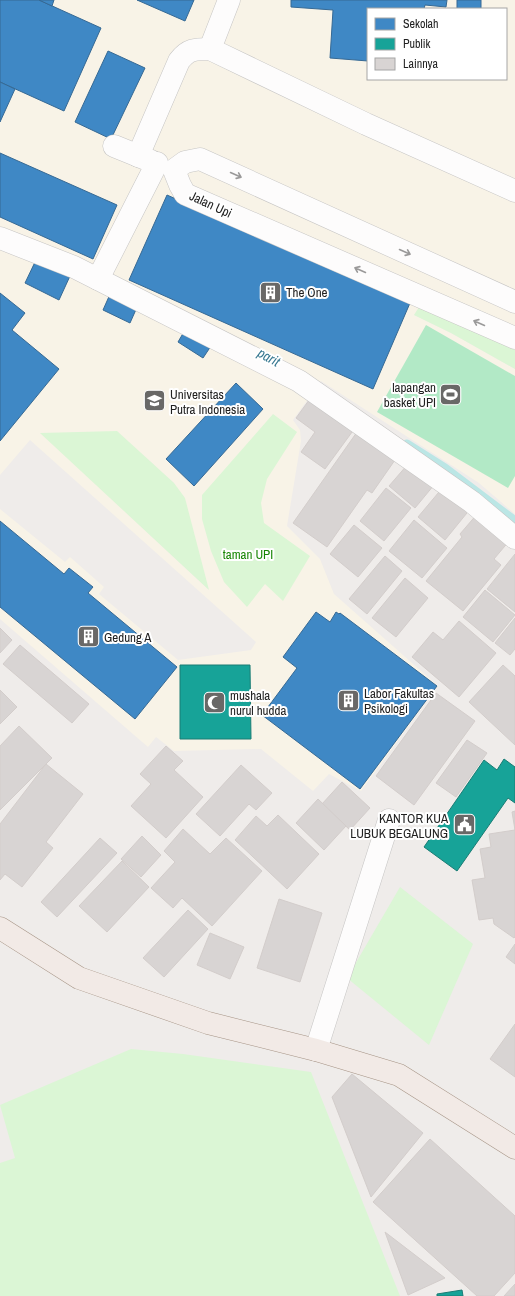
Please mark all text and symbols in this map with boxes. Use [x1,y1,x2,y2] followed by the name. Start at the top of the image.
[367,8,507,80] legend
[403,16,439,32] text: Sekolah
[403,36,430,52] text: Publik
[403,56,439,72] text: Lainnya
[229,172,241,179] one-way arrow
[187,187,235,222] street label: Jalan Upi
[399,249,411,256] one-way arrow
[355,266,367,274] one-way arrow
[257,279,283,305] building icon: The One
[286,284,328,301] place label: The One
[474,318,486,326] one-way arrow
[254,343,284,371] water label: parit
[384,379,436,411] place label: lapangan basket UPI
[438,381,464,407] sports icon: lapangan basket UPI
[170,386,245,418] place label: Universitas Putra Indonesia
[141,388,167,414] school or university icon: Universitas Putra Indonesia
[223,546,273,563] park label: taman UPI
[76,624,102,650] building icon: Gedung A
[104,629,152,646] place label: Gedung A
[364,685,434,717] place label: Labor Fakultas Psikologi
[230,687,286,719] place label: mushala nurul hudda
[336,687,362,713] building icon: Labor Fakultas Psikologi
[202,689,228,715] mosque icon: mushala nurul hudda
[350,810,449,842] place label: KANTOR KUA LUBUK BEGALUNG
[451,812,477,838] public building icon: KANTOR KUA LUBUK BEGALUNG

